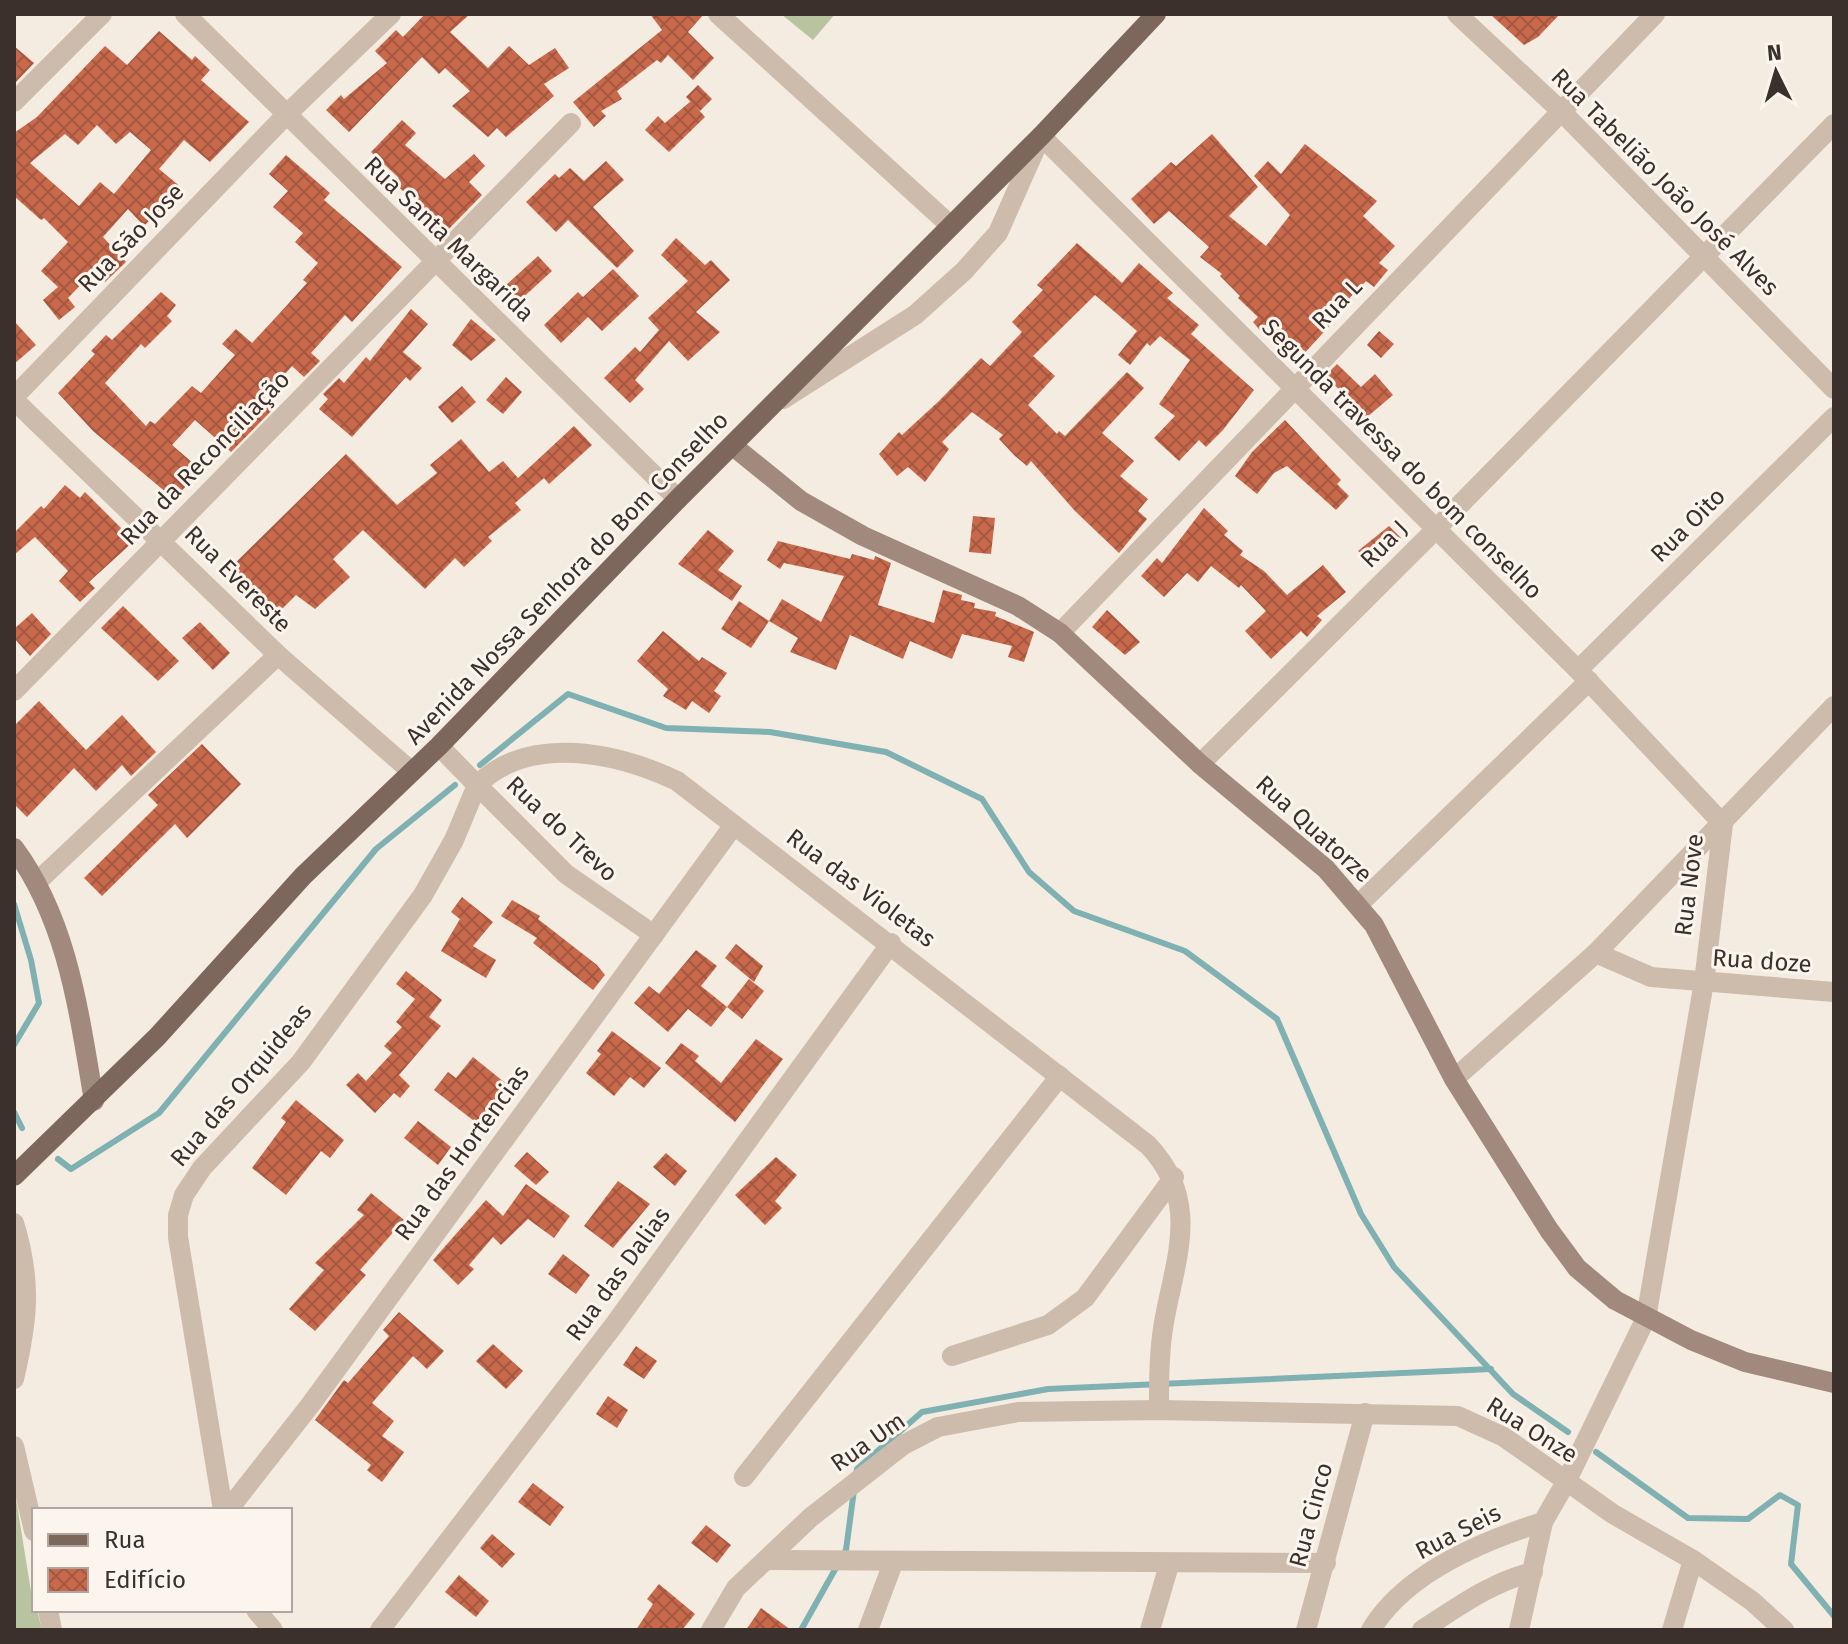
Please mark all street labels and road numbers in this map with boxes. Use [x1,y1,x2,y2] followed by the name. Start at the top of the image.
[1546,63,1784,301] street label: Rua Tabelião João José Alves
[358,151,540,327] street label: Rua Santa Margarida
[72,178,190,298] street label: Rua São Jose
[1306,273,1368,335] street label: Rua L
[1256,313,1548,605] street label: Segunda travessa do bom conselho
[115,365,295,551] street label: Rua da Reconciliação
[400,406,734,750] street label: Avenida Nossa Senhora do Bom Conselho
[1645,482,1731,568] street label: Rua Oito
[1355,515,1413,573] street label: Rua J
[179,520,297,638] street label: Rua Evereste
[501,770,623,888] street label: Rua do Trevo
[1250,770,1378,888] street label: Rua Quatorze
[781,823,941,953] street label: Rua das Violetas
[1669,832,1709,938] street label: Rua Nove
[1711,944,1813,978] street label: Rua doze
[165,998,317,1172] street label: Rua das Orquideas
[389,1060,535,1246] street label: Rua das Hortencias
[560,1202,676,1346] street label: Rua das Dalias
[1481,1391,1583,1469] street label: Rua Onze
[825,1406,911,1478] street label: Rua Um
[1284,1460,1338,1570] street label: Rua Cinco
[1411,1499,1505,1565] street label: Rua Seis

